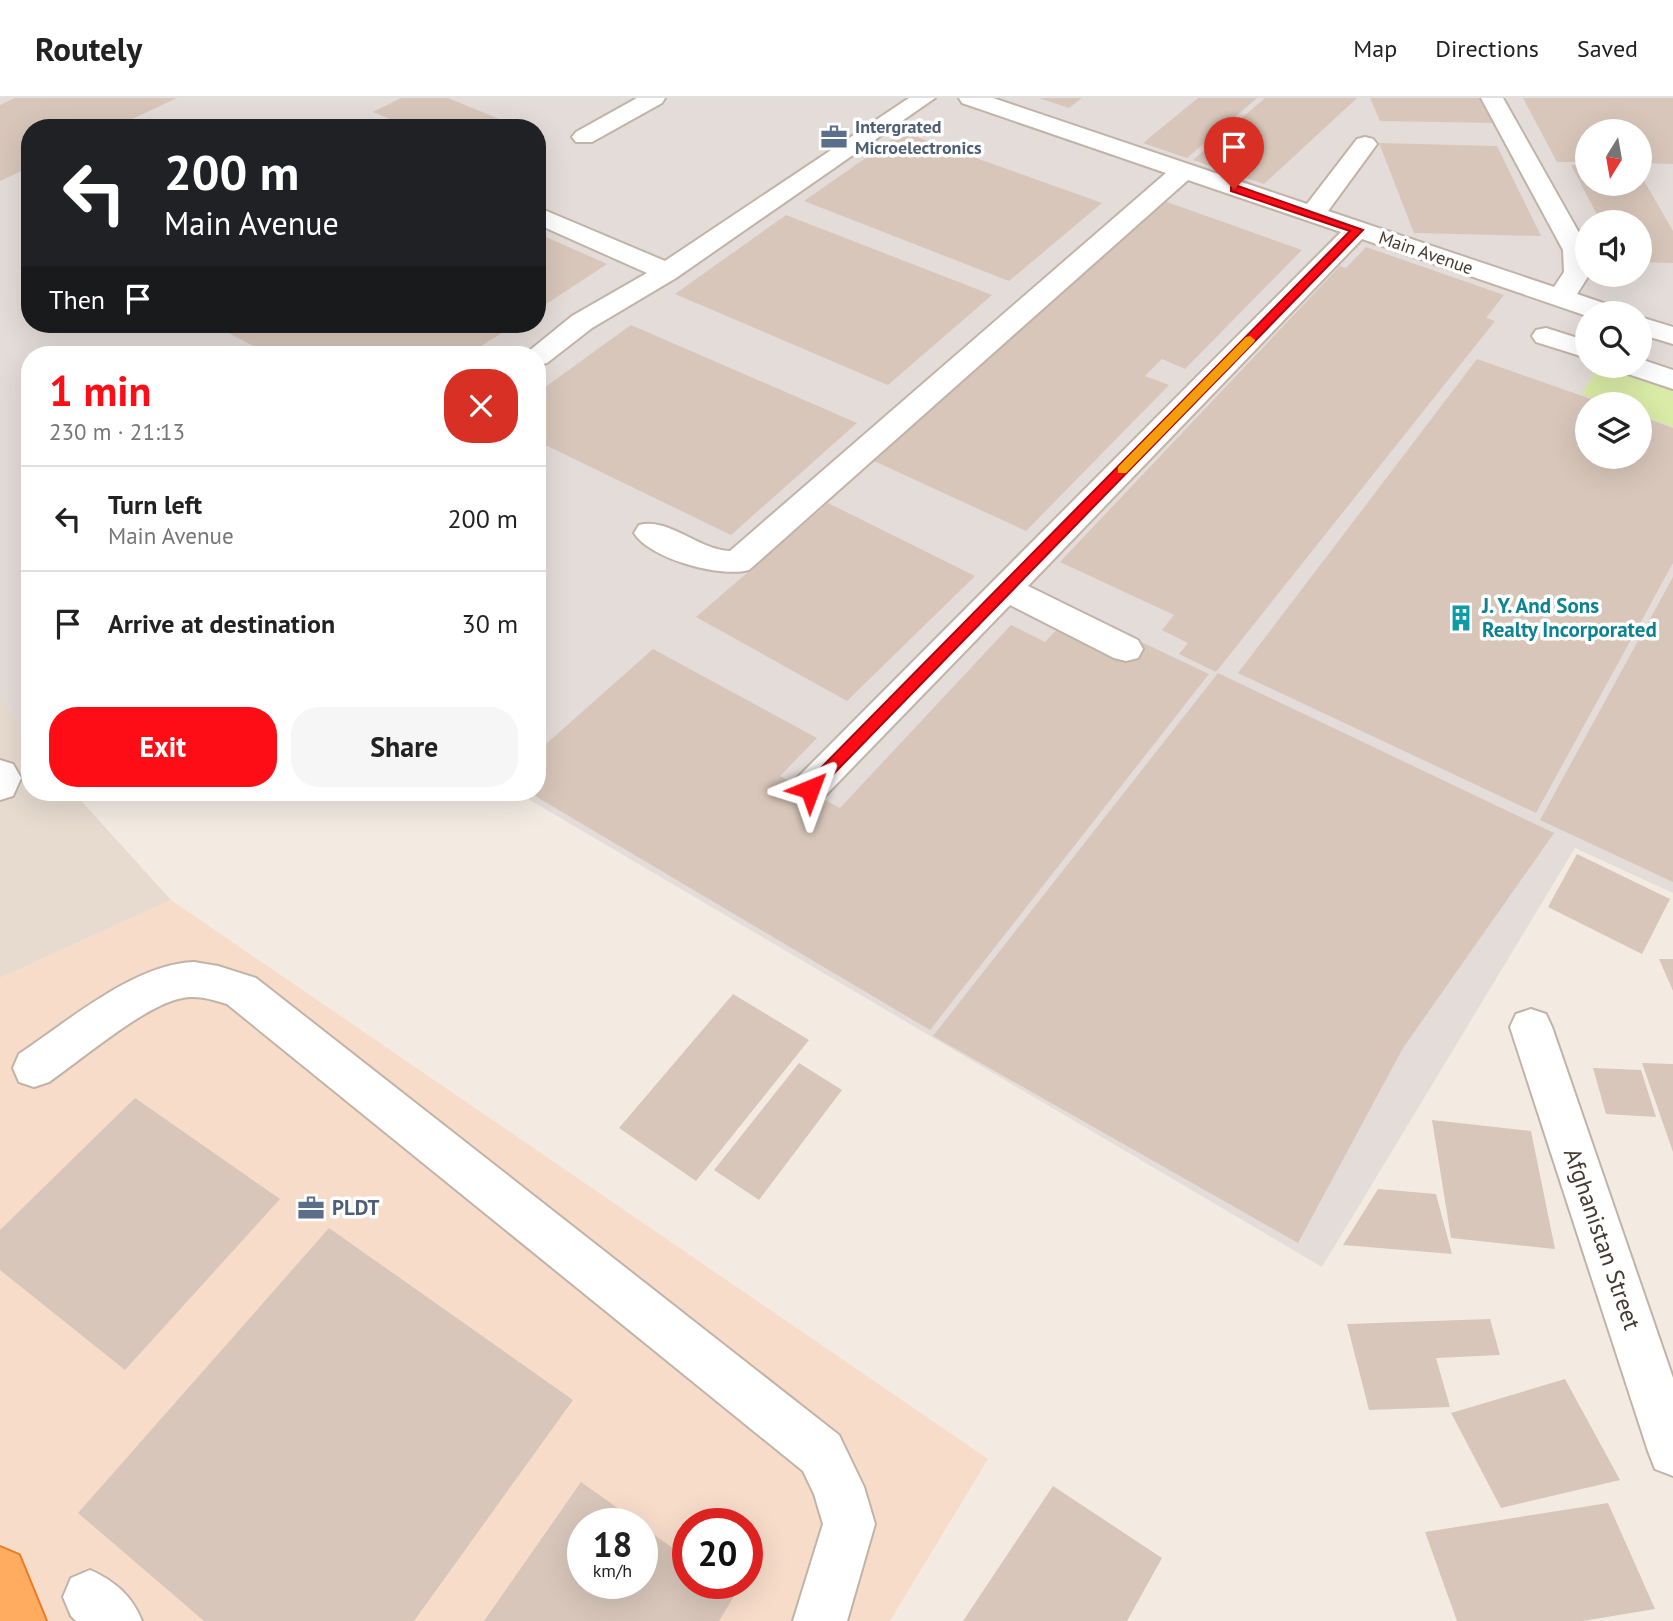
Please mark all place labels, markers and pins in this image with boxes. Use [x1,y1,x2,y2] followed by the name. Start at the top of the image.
[855,115,982,159] place label: Intergrated Microelectronics
[1204,117,1264,189] pin
[819,122,849,152] office icon: Intergrated Microelectronics
[1481,592,1657,643] place label: J. Y. And Sons Realty Incorporated
[1446,603,1476,633] building icon: J. Y. And Sons Realty Incorporated
[296,1193,326,1223] office icon: PLDT
[332,1194,380,1221] place label: PLDT

